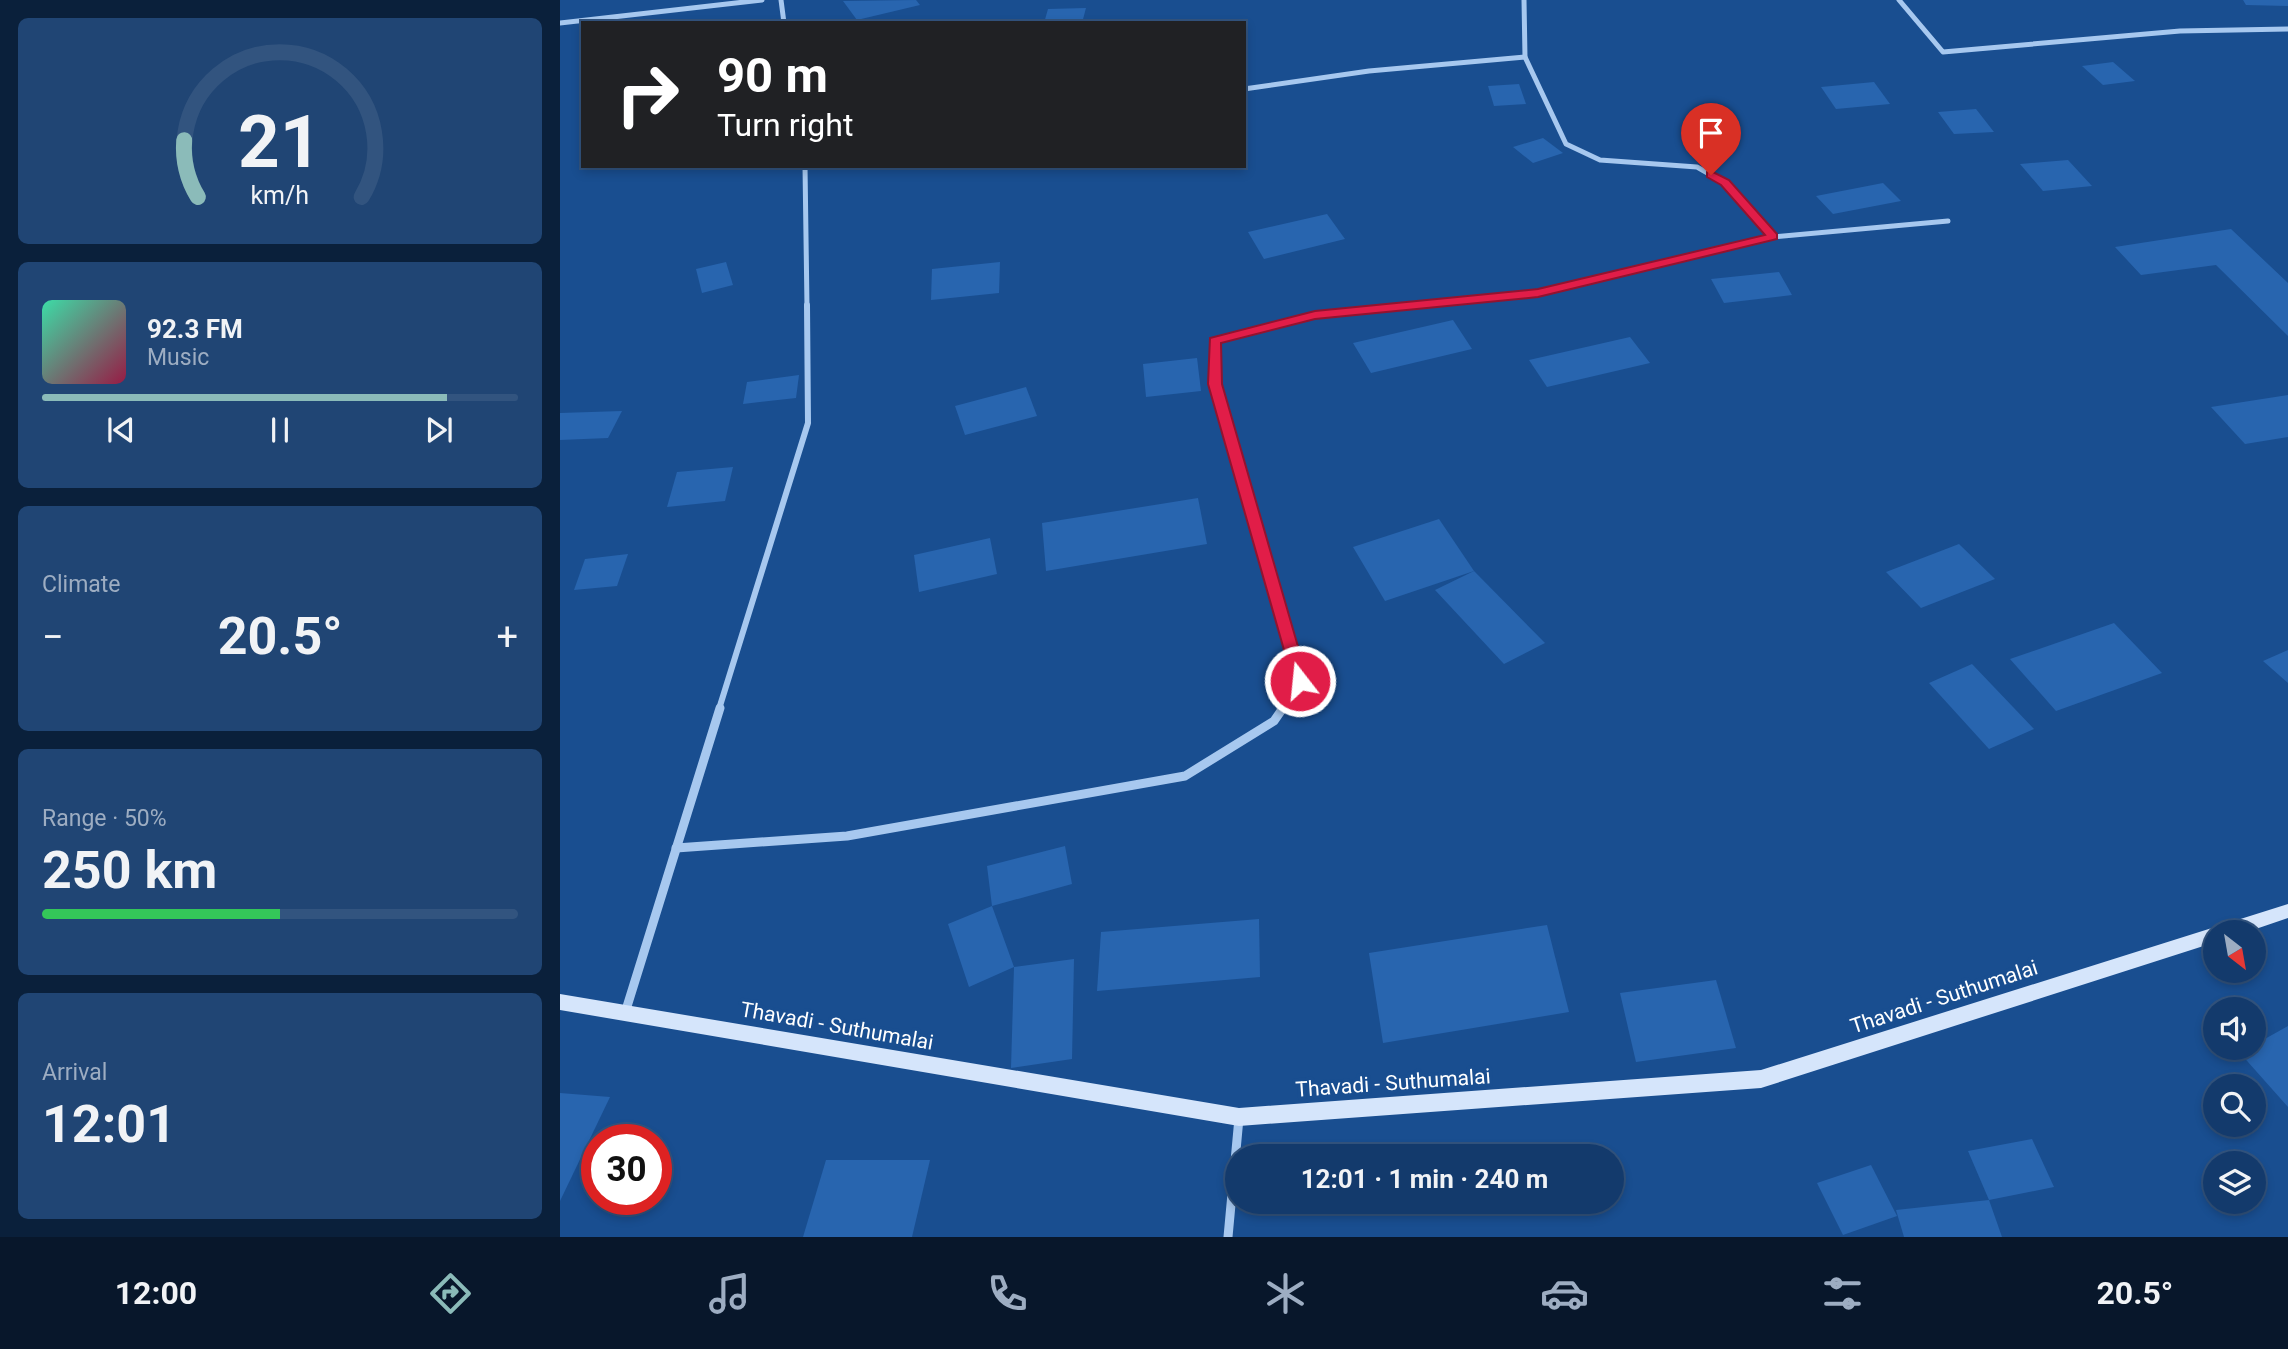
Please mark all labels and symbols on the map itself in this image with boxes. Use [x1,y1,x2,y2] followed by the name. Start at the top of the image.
[1681,103,1741,175] pin
[1263,644,1337,718] position arrow
[2203,920,2266,984] north arrow
[1847,955,2041,1039] street label: Thavadi - Suthumalai
[739,997,935,1055] street label: Thavadi - Suthumalai
[1295,1064,1491,1102] street label: Thavadi - Suthumalai
[581,1124,672,1215] speed limit sign: 30

